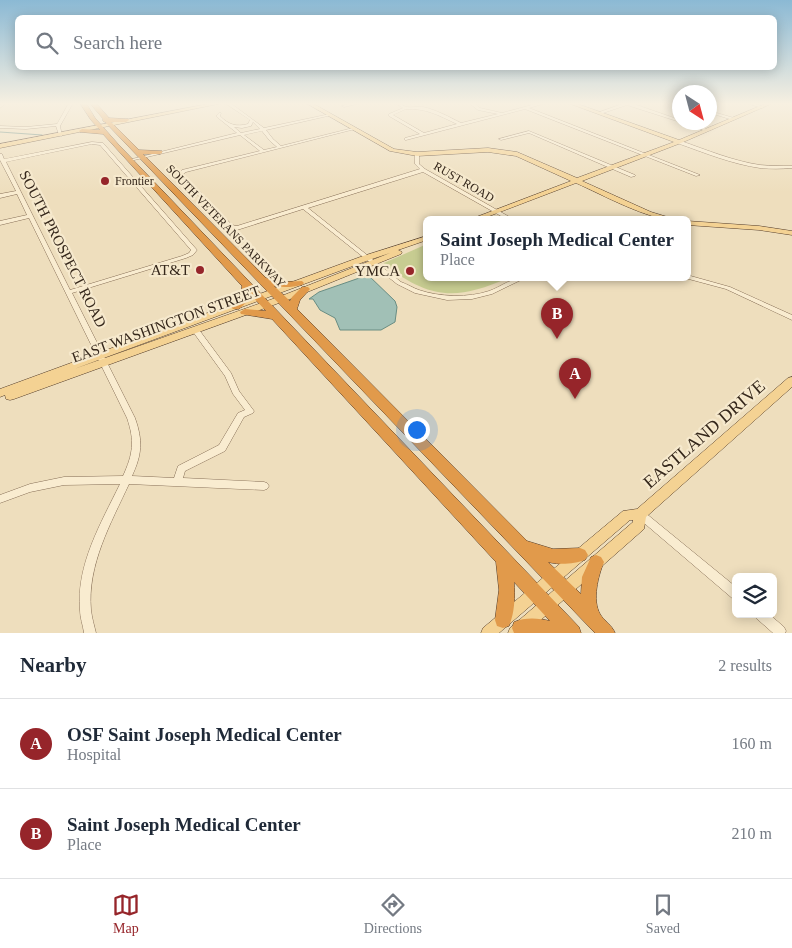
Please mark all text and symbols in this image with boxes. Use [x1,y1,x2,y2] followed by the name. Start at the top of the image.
[15,15,777,70] search box
[33,29,61,57] icon: search
[73,32,162,53] text: Search here
[672,85,717,130] north arrow
[431,159,497,205] street label: RUST ROAD
[163,162,289,291] street label: SOUTH VETERANS PARKWAY
[16,168,110,330] street label: SOUTH PROSPECT ROAD
[115,174,154,188] place label: Frontier
[99,175,111,187] marker: Frontier
[423,216,691,281] popup
[440,229,674,250] text: Saint Joseph Medical Center
[440,251,475,268] text: Place
[151,262,190,278] place label: AT&T
[355,263,400,279] place label: YMCA
[194,264,206,276] marker: AT&T
[404,265,416,277] marker: YMCA
[70,282,262,366] street label: EAST WASHINGTON STREET
[541,298,573,339] pin: B
[559,358,591,399] pin: A
[639,376,769,492] street label: EASTLAND DRIVE
[404,417,430,443] your location
[732,573,777,618] map controls
[732,573,777,618] button: layers
[20,653,87,677] text: Nearby
[718,657,772,674] text: 2 results
[67,724,342,745] text: OSF Saint Joseph Medical Center
[30,735,42,752] text: A
[732,735,772,752] text: 160 m
[67,746,121,763] text: Hospital
[67,814,301,835] text: Saint Joseph Medical Center
[31,825,41,842] text: B
[732,825,772,842] text: 210 m
[67,836,102,853] text: Place
[112,891,140,937] tab: Map
[364,891,422,937] tab: Directions
[646,891,680,937] tab: Saved

